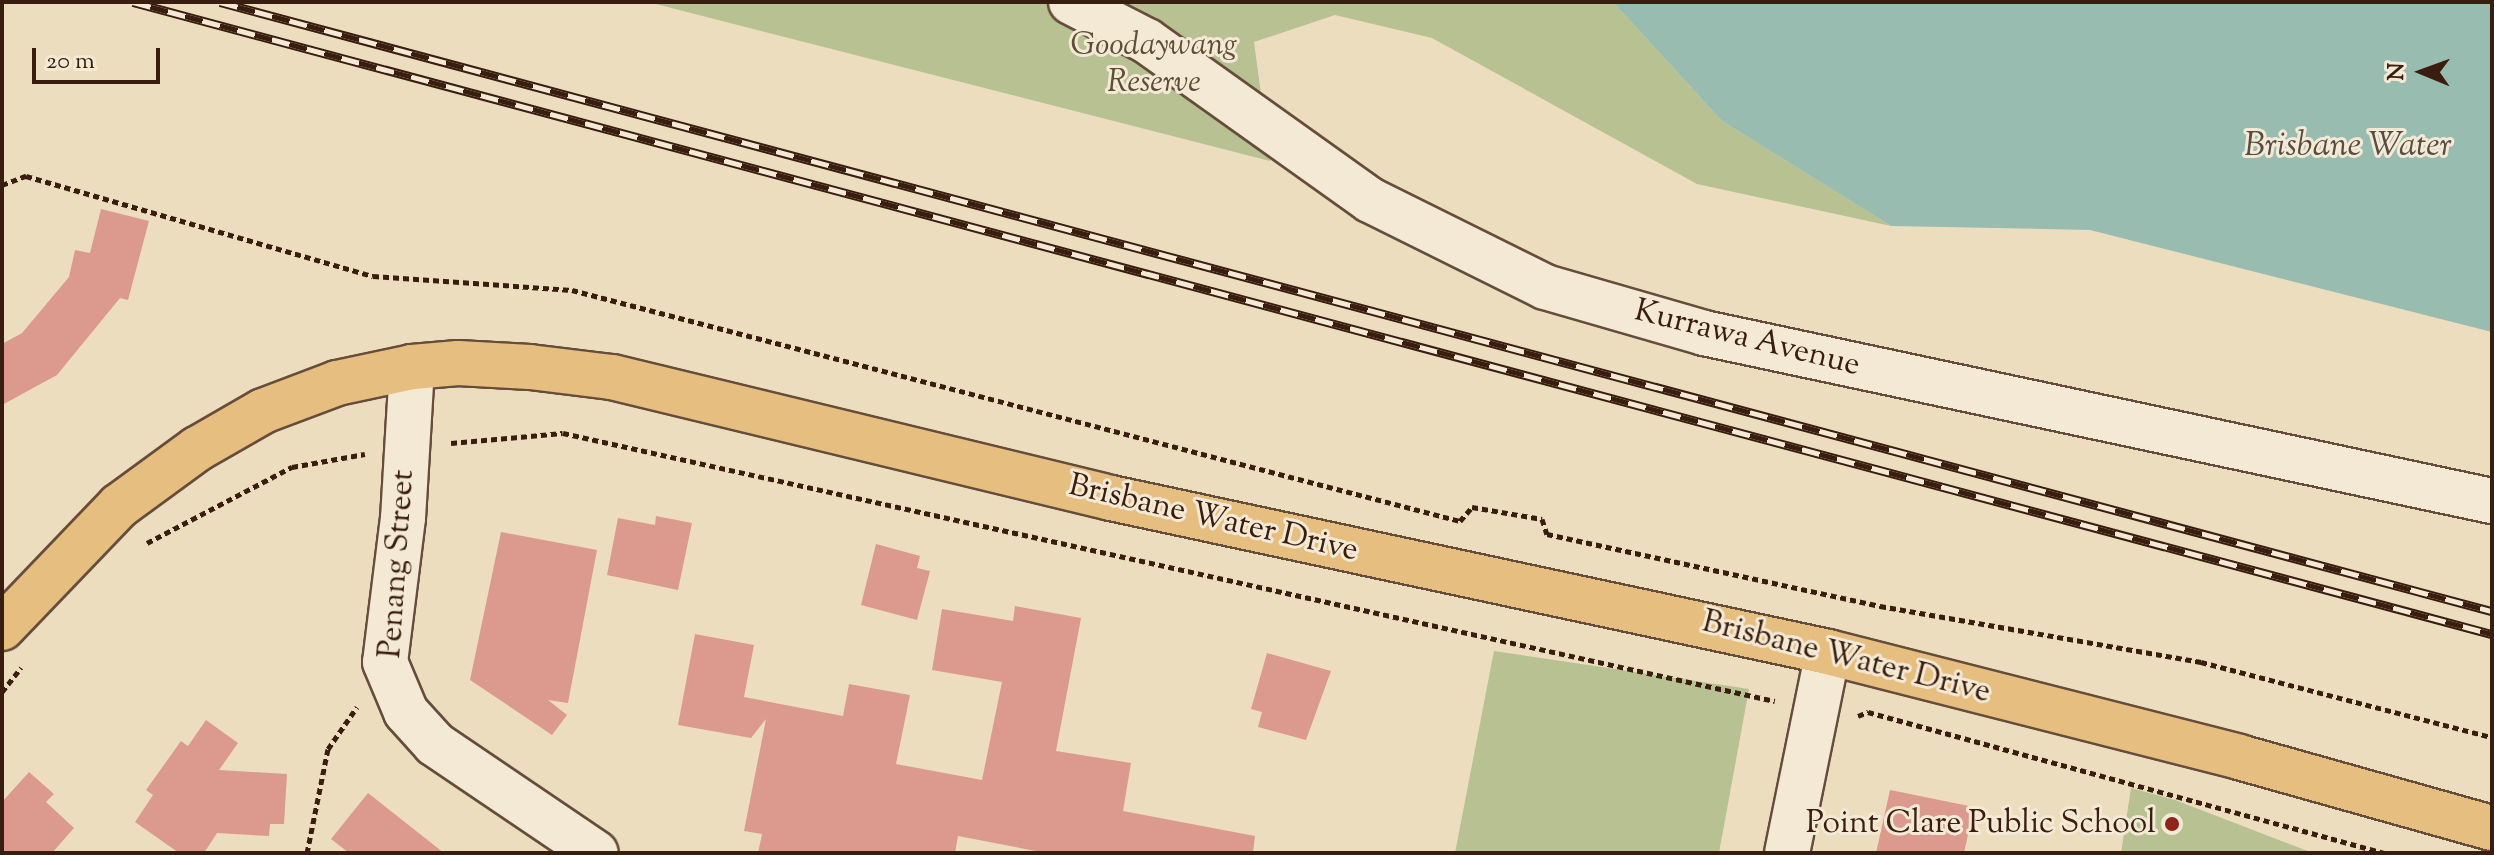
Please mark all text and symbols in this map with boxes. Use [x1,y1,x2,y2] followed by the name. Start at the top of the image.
[1071,28,1237,103] park label: Goodaywang Reserve
[36,32,164,82] scale bar
[2382,32,2462,112] north arrow
[46,45,95,79] text: 20 m
[2382,63,2414,81] text: N
[2244,127,2452,167] water label: Brisbane Water
[1630,292,1864,386] street label: Kurrawa Avenue
[1065,467,1361,571] street label: Brisbane Water Drive
[372,468,424,660] street label: Penang Street
[1698,604,1994,712] street label: Brisbane Water Drive
[1806,805,2156,843] place label: Point Clare Public School
[2163,815,2181,833] marker: Point Clare Public School

